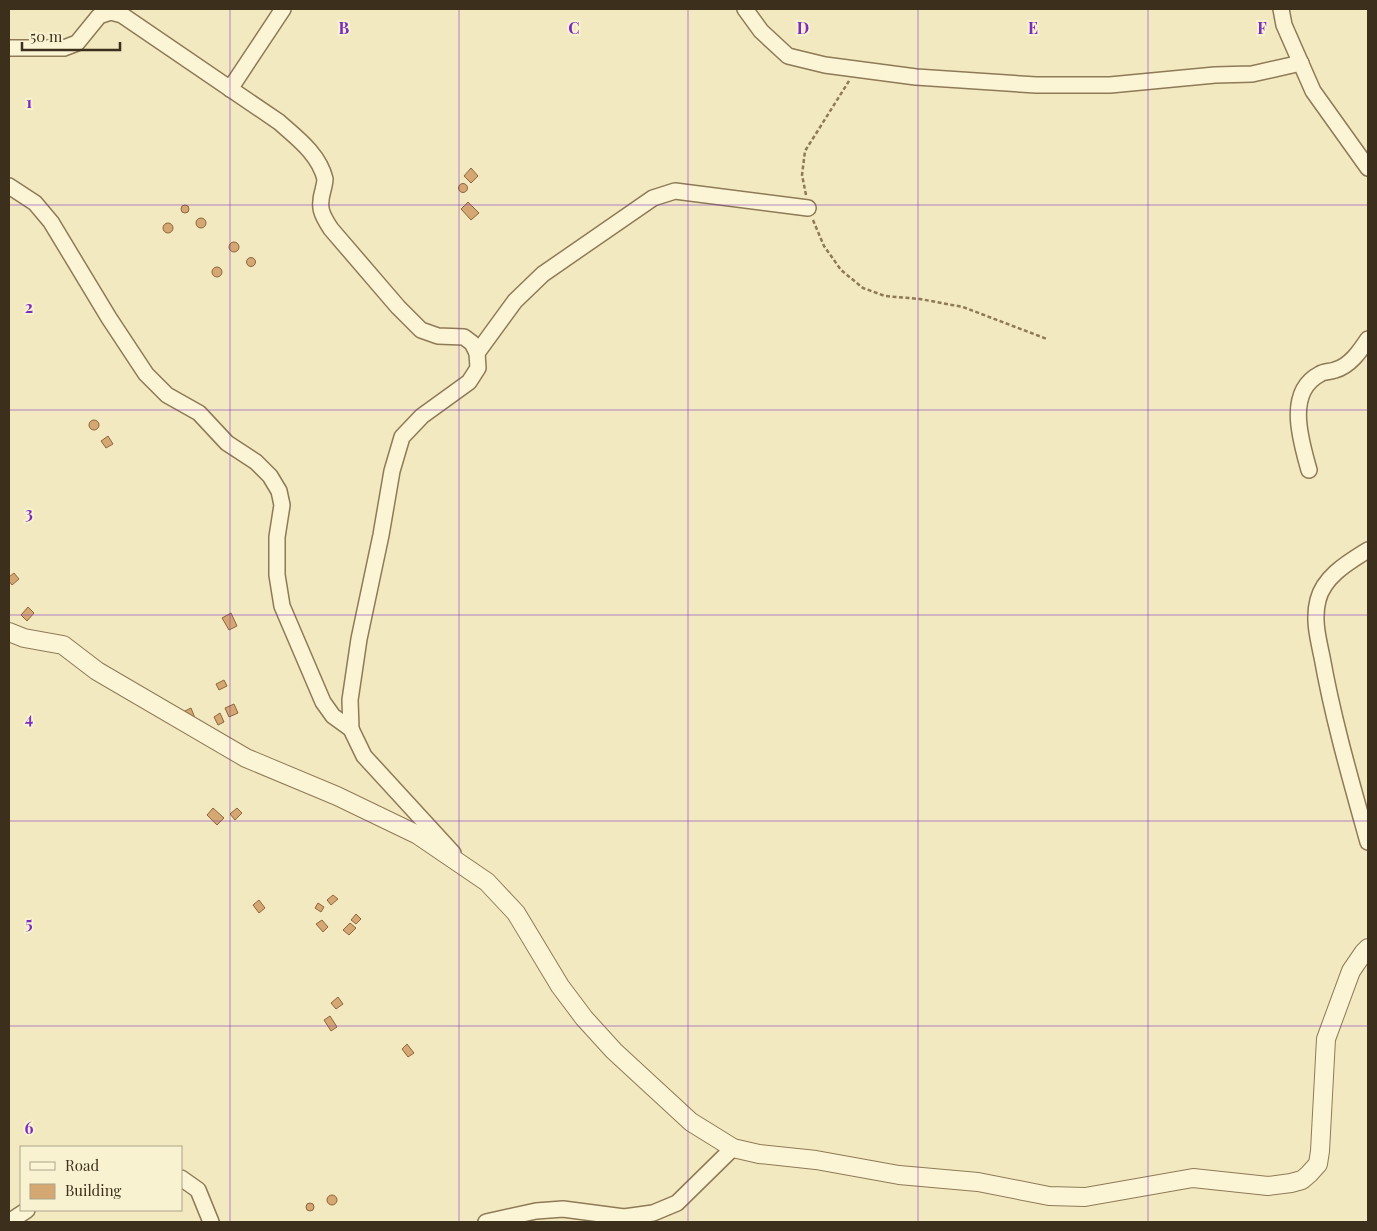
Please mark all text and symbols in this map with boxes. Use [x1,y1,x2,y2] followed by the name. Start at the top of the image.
[339,17,350,38] text: B
[568,17,580,38] text: C
[797,17,809,38] text: D
[1028,17,1038,38] text: E
[1257,17,1267,38] text: F
[22,20,120,52] scale bar
[30,26,63,46] text: 50 m
[26,91,32,112] text: 1
[25,296,33,317] text: 2
[25,502,33,523] text: 3
[25,707,33,728] text: 4
[25,912,33,933] text: 5
[25,1117,34,1138] text: 6
[20,1146,182,1211] legend
[65,1155,99,1175] text: Road
[65,1180,122,1200] text: Building

